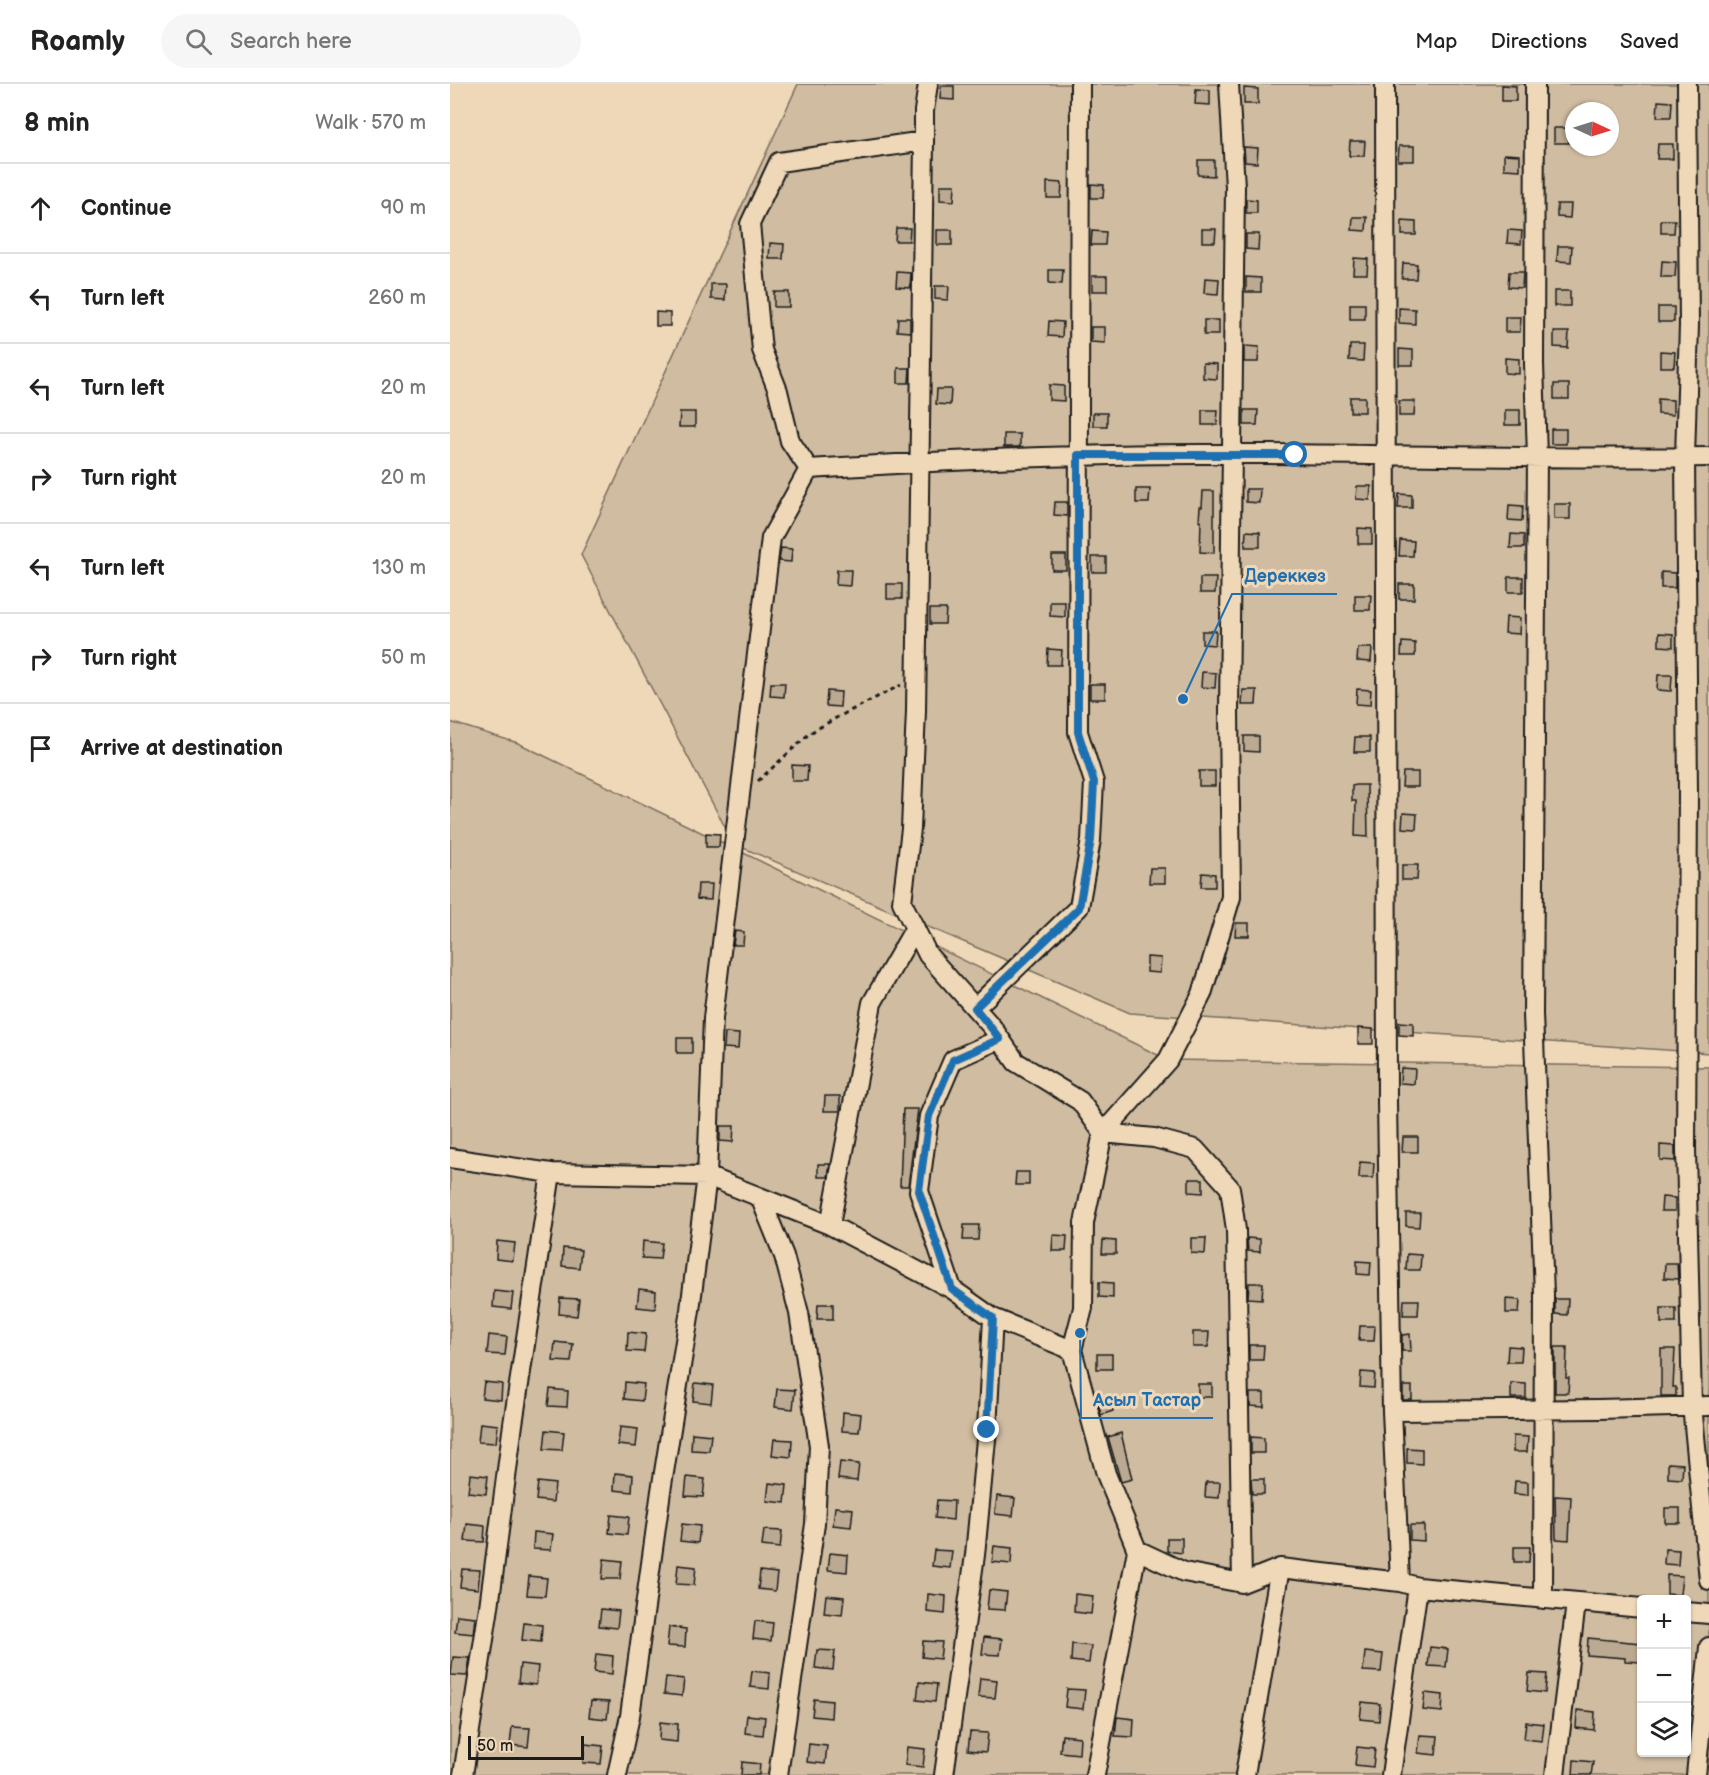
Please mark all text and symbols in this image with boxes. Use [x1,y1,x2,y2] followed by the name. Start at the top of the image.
[161,14,581,68] search box
[30,25,125,58] text: Roamly
[182,25,215,58] icon: search
[230,28,352,55] text: Search here
[1415,29,1458,54] text: Map
[1491,29,1587,54] text: Directions
[1620,29,1679,54] text: Saved
[1565,102,1619,156] north arrow
[24,108,90,139] text: 8 min
[315,111,426,135] text: Walk · 570 m
[24,192,57,225] icon: ahead
[81,195,171,222] text: Continue
[381,196,426,220] text: 90 m
[24,282,57,315] icon: left
[81,285,165,312] text: Turn left
[368,286,426,310] text: 260 m
[24,372,57,405] icon: left
[81,375,165,402] text: Turn left
[381,376,426,400] text: 20 m
[1281,441,1307,467] route start
[24,462,57,495] icon: right
[81,465,177,492] text: Turn right
[381,466,426,490] text: 20 m
[24,552,57,585] icon: left
[81,555,165,582] text: Turn left
[372,556,426,580] text: 130 m
[1232,558,1337,594] callout: Дереккөз
[1244,566,1326,587] text: Дереккөз
[24,642,57,675] icon: right
[81,645,177,672] text: Turn right
[381,646,426,670] text: 50 m
[24,732,57,765] icon: arrive
[81,735,283,762] text: Arrive at destination
[1081,1382,1213,1418] callout: Асыл Тастар
[1092,1390,1201,1411] text: Асыл Тастар
[973,1416,999,1442] route end
[1637,1595,1691,1757] map controls
[1637,1595,1691,1649] button: +
[1637,1649,1691,1703] button: −
[1637,1703,1691,1757] button: layers
[468,1733,584,1760] scale bar
[477,1737,513,1756] text: 50 m

